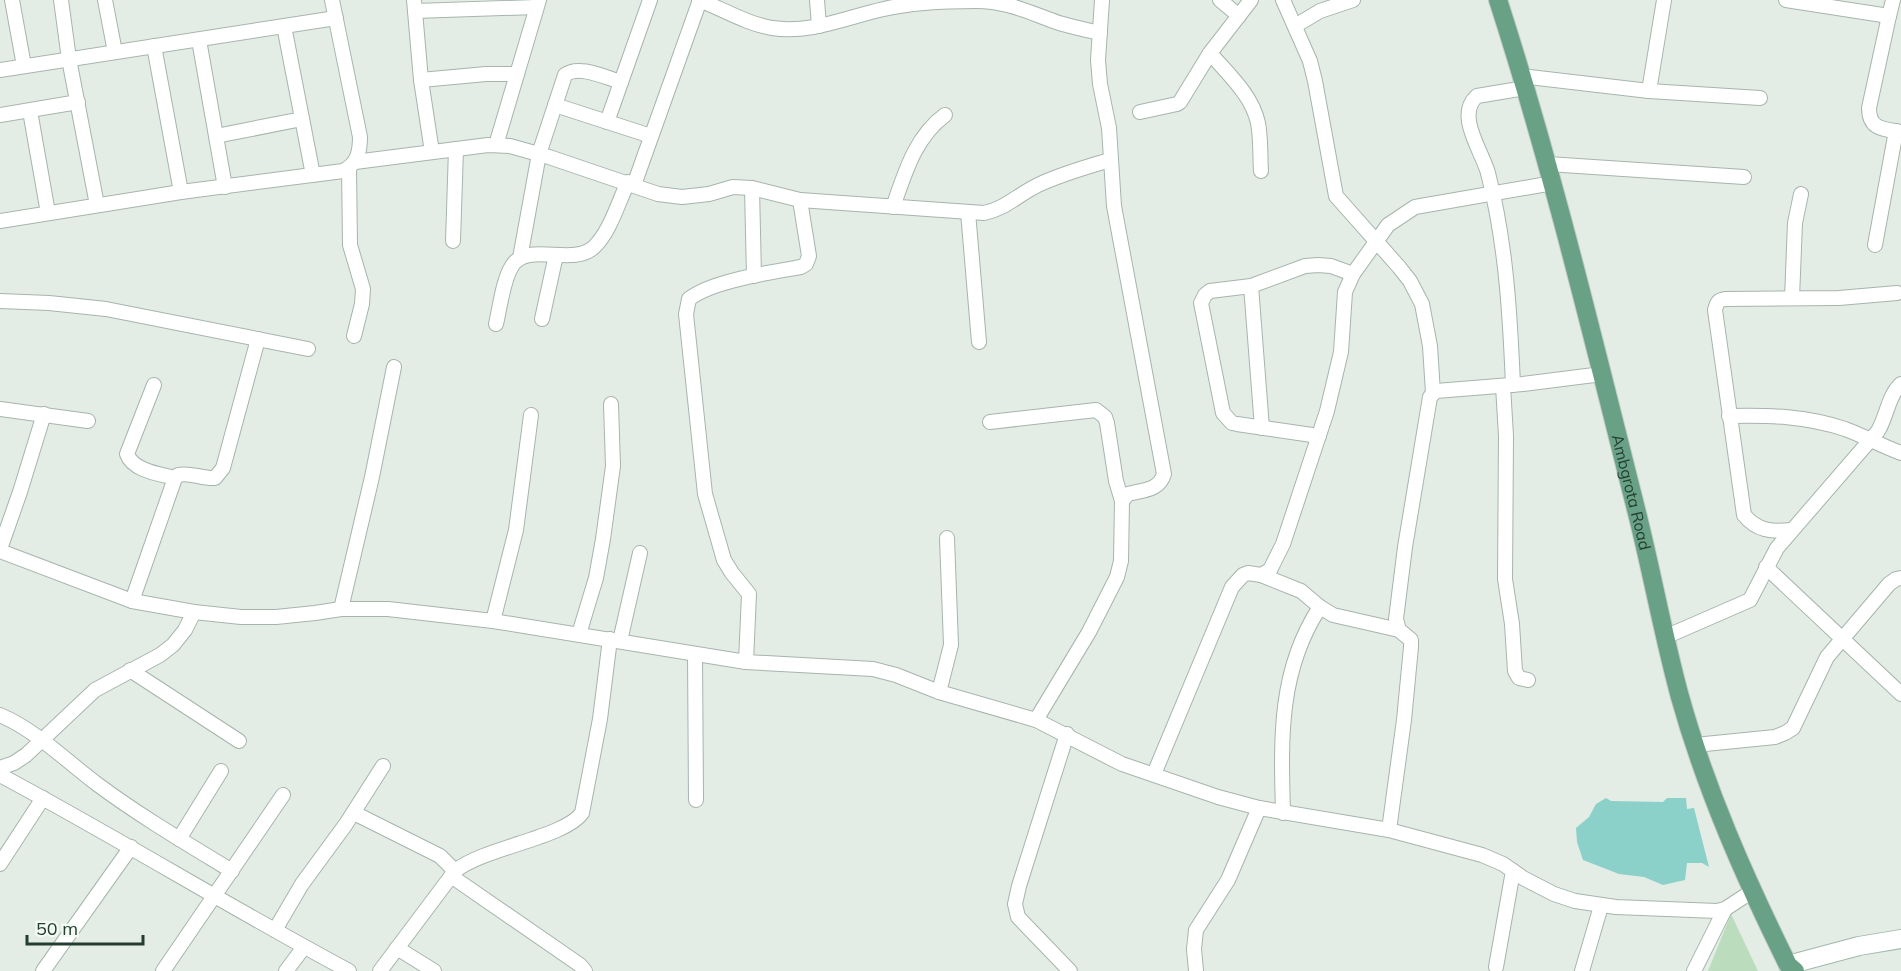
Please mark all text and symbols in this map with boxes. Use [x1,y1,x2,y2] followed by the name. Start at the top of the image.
[1608,432,1655,552] street label: Ambgrota Road
[27,908,142,946] scale bar
[36,917,78,940] text: 50 m

